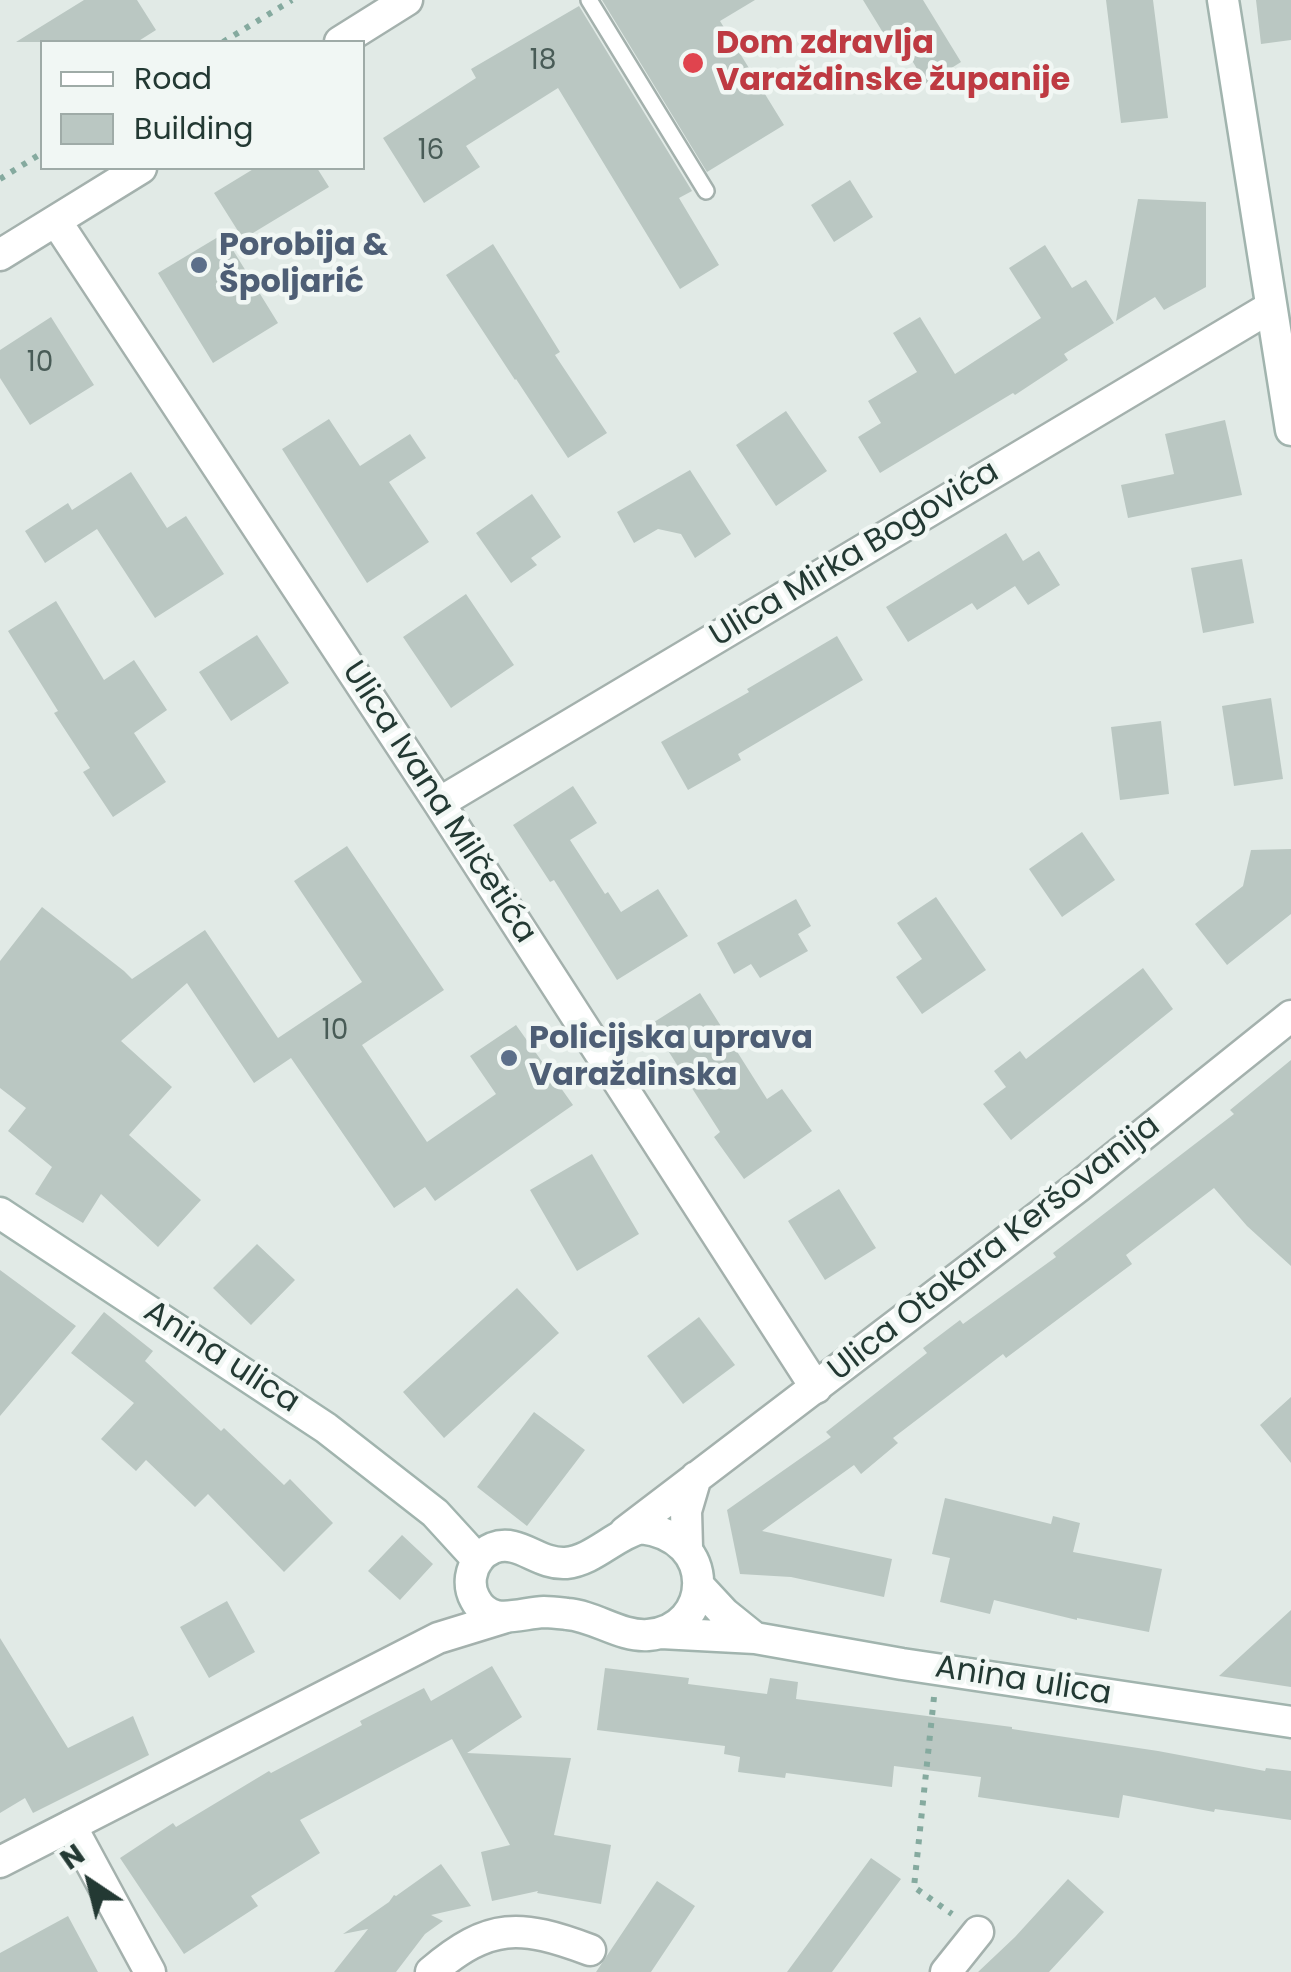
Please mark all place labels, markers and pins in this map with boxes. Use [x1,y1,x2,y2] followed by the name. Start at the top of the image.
[716,26,1070,101] place label: Dom zdravlja Varaždinske županije
[680,50,706,76] marker: Dom zdravlja Varaždinske županije
[219,228,388,303] place label: Porobija & Špoljarić
[188,254,210,276] marker: Porobija & Špoljarić
[529,1021,813,1096] place label: Policijska uprava Varaždinska
[498,1047,520,1069] marker: Policijska uprava Varaždinska

